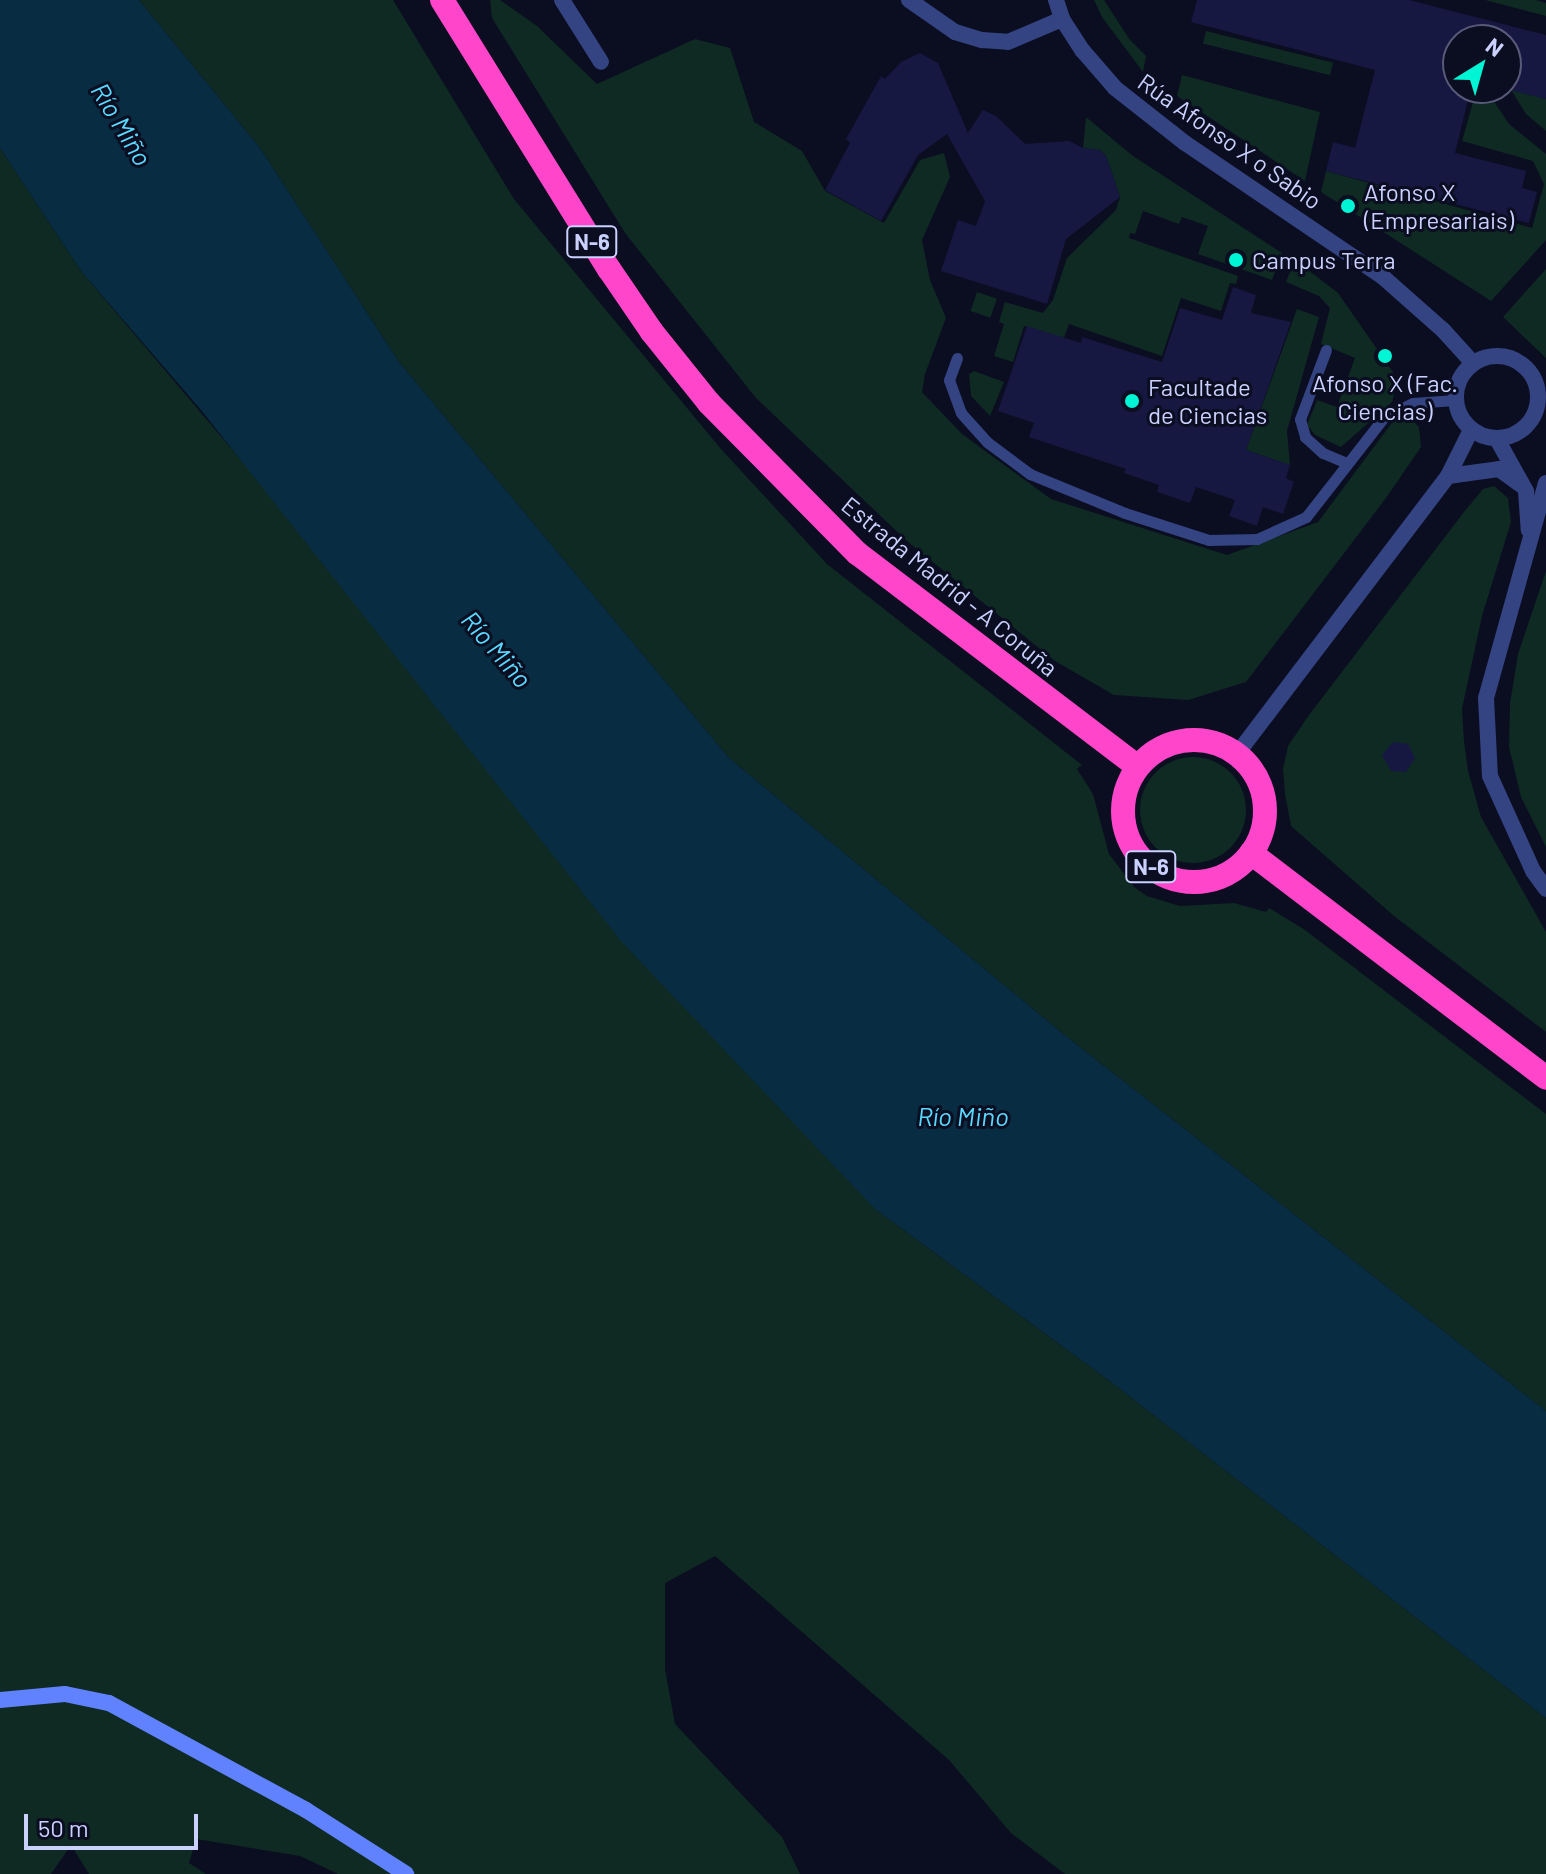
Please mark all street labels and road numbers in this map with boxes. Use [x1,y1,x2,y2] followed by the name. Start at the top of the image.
[1133,67,1327,215] street label: Rúa Afonso X o Sabio
[566,224,618,260] road number: N-6
[836,490,1064,682] street label: Estrada Madrid - A Coruña
[1125,849,1177,885] road number: N-6

